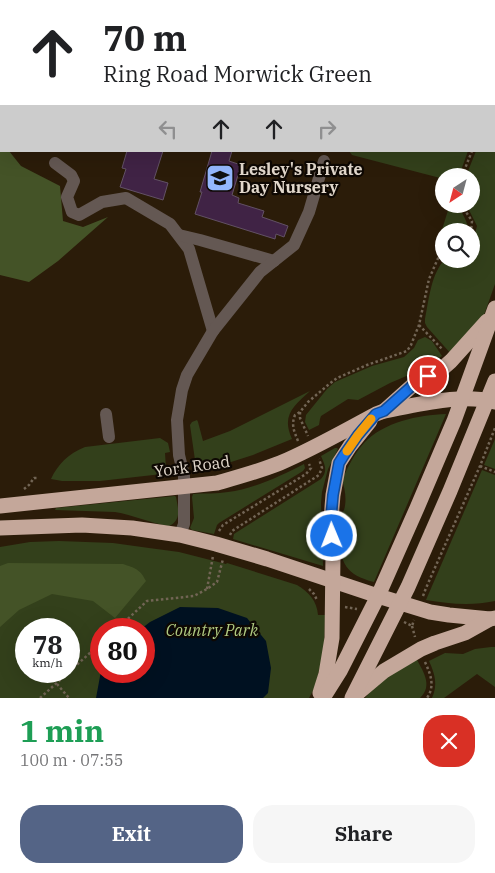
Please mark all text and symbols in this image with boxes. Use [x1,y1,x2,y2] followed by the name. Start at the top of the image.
[103,15,187,61] text: 70 m
[20,20,85,85] icon: ahead
[103,59,372,88] text: Ring Road Morwick Green
[154,115,182,143] icon: left
[207,115,235,143] icon: ahead
[260,115,288,143] icon: ahead
[313,115,341,143] icon: right
[239,159,363,197] place label: Lesley's Private Day Nursery
[205,163,235,193] school or university icon: Lesley's Private Day Nursery
[435,168,480,212] north arrow
[435,168,480,268] map controls
[435,223,480,268] button: search
[407,355,449,397] pin
[414,362,442,390] icon: arrive
[153,451,231,481] street label: York Road
[305,509,357,561] position arrow
[90,618,155,683] speed limit sign: 80
[166,620,259,640] park label: Country Park
[32,628,63,661] text: 78
[32,655,63,670] text: km/h
[20,711,104,750] text: 1 min
[423,715,475,767] button: close
[20,750,123,770] text: 100 m · 07:55
[20,805,243,863] button: Exit
[253,805,475,863] button: Share

